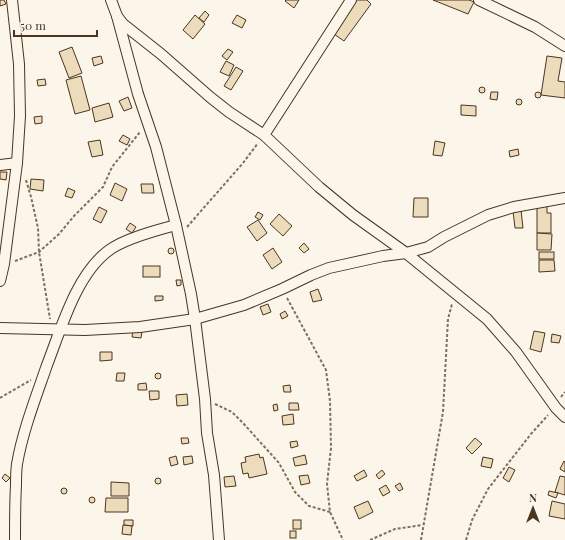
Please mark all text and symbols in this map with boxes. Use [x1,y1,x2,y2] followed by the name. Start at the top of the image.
[14,12,97,38] scale bar
[20,17,46,33] text: 50 m
[513,488,553,528] north arrow
[529,490,537,505] text: N

